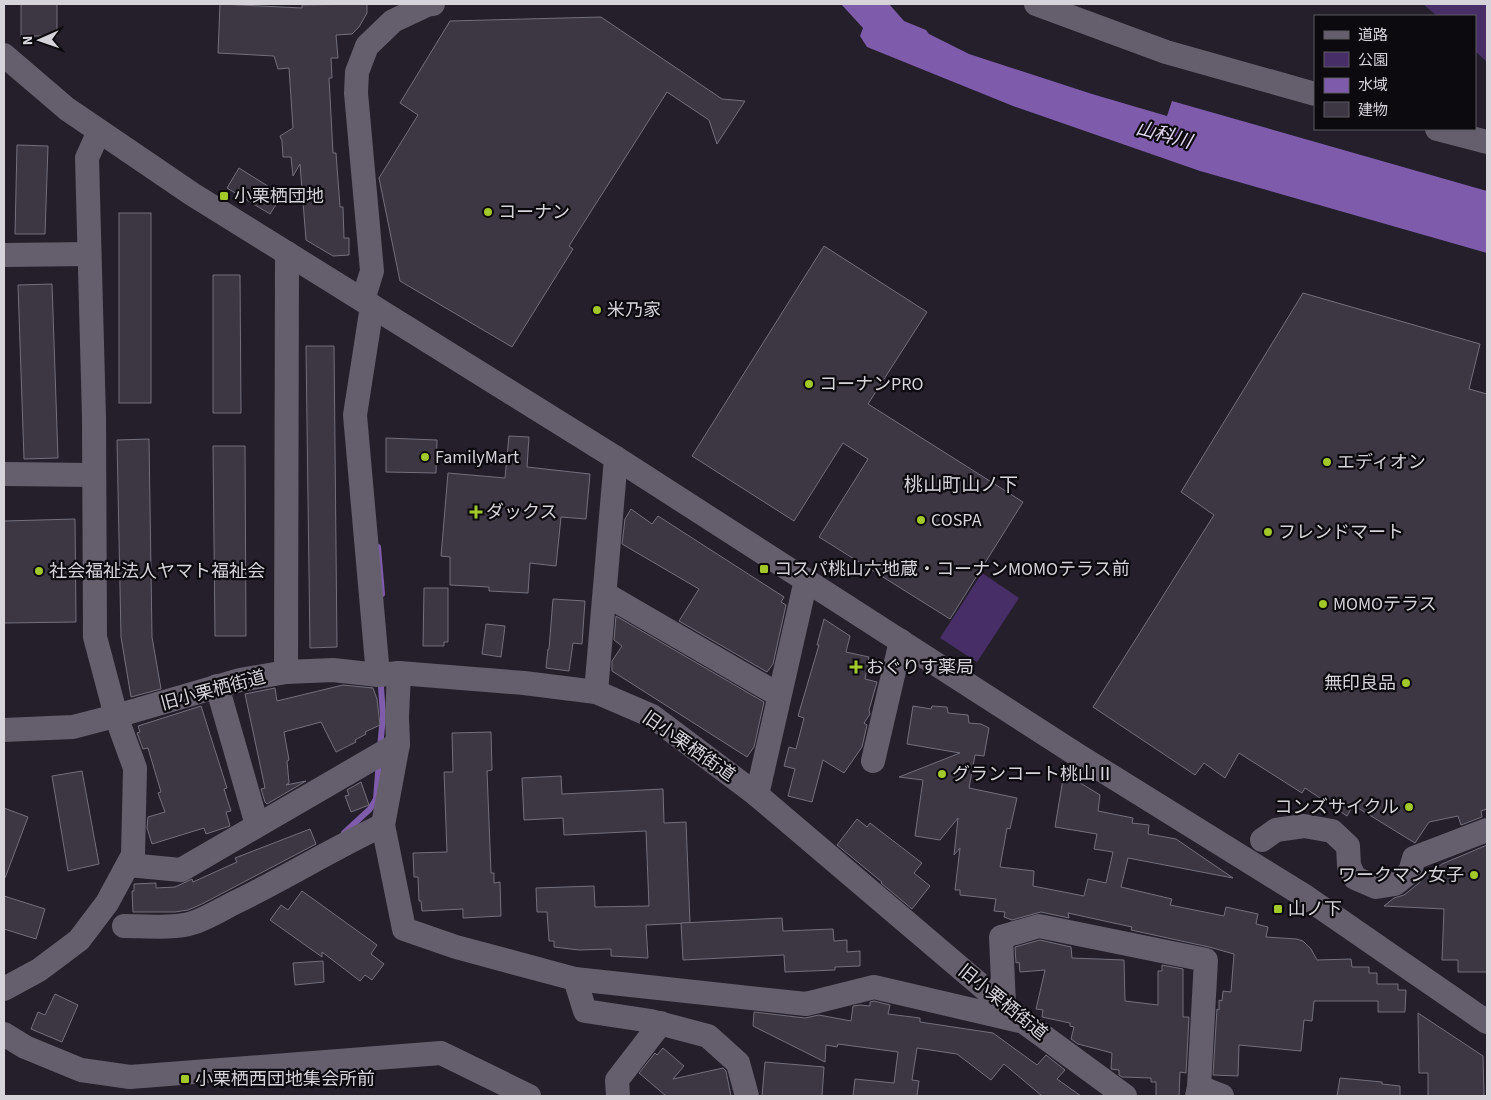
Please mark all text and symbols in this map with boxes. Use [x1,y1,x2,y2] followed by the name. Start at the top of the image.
[15,15,65,65] north arrow
[1314,15,1476,130] legend
[1358,25,1388,46] text: 道路
[18,35,38,45] text: N
[1358,50,1388,71] text: 公園
[1358,75,1388,96] text: 水域
[1358,100,1388,121] text: 建物
[1133,115,1197,156] water label: 山科川
[234,184,324,209] place label: 小栗栖団地
[218,190,230,202] marker: 小栗栖団地
[498,200,570,225] place label: コーナン
[482,206,494,218] marker: コーナン
[607,298,661,323] place label: 米乃家
[591,304,603,316] marker: 米乃家
[819,372,923,397] place label: コーナンPRO
[803,378,815,390] marker: コーナンPRO
[435,445,519,470] place label: FamilyMart
[1337,450,1426,475] place label: エディオン
[419,451,431,463] marker: FamilyMart
[1321,456,1333,468] marker: エディオン
[904,472,1018,499] district label: 桃山町山ノ下
[486,500,557,525] place label: ダックス
[470,506,482,518] marker: ダックス
[931,508,982,533] place label: COSPA
[915,514,927,526] marker: COSPA
[1278,520,1404,545] place label: フレンドマート
[1262,526,1274,538] marker: フレンドマート
[774,557,1130,582] place label: コスパ桃山六地蔵・コーナンMOMOテラス前
[49,559,265,584] place label: 社会福祉法人ヤマト福祉会
[758,563,770,575] marker: コスパ桃山六地蔵・コーナンMOMOテラス前
[33,565,45,577] marker: 社会福祉法人ヤマト福祉会
[1333,592,1437,617] place label: MOMOテラス
[1317,598,1329,610] marker: MOMOテラス
[866,655,974,680] place label: おぐりす薬局
[850,661,862,673] marker: おぐりす薬局
[158,664,269,717] street label: 旧小栗栖街道
[1324,671,1396,696] place label: 無印良品
[1400,677,1412,689] marker: 無印良品
[637,705,740,788] street label: 旧小栗栖街道
[952,762,1114,787] place label: グランコート桃山Ⅱ
[936,768,948,780] marker: グランコート桃山Ⅱ
[1274,795,1399,820] place label: コンズサイクル
[1403,801,1415,813] marker: コンズサイクル
[1338,863,1464,888] place label: ワークマン女子
[1468,869,1480,881] marker: ワークマン女子
[1288,897,1342,922] place label: 山ノ下
[1272,903,1284,915] marker: 山ノ下
[953,959,1053,1046] street label: 旧小栗栖街道
[195,1067,375,1092] place label: 小栗栖西団地集会所前
[179,1073,191,1085] marker: 小栗栖西団地集会所前

